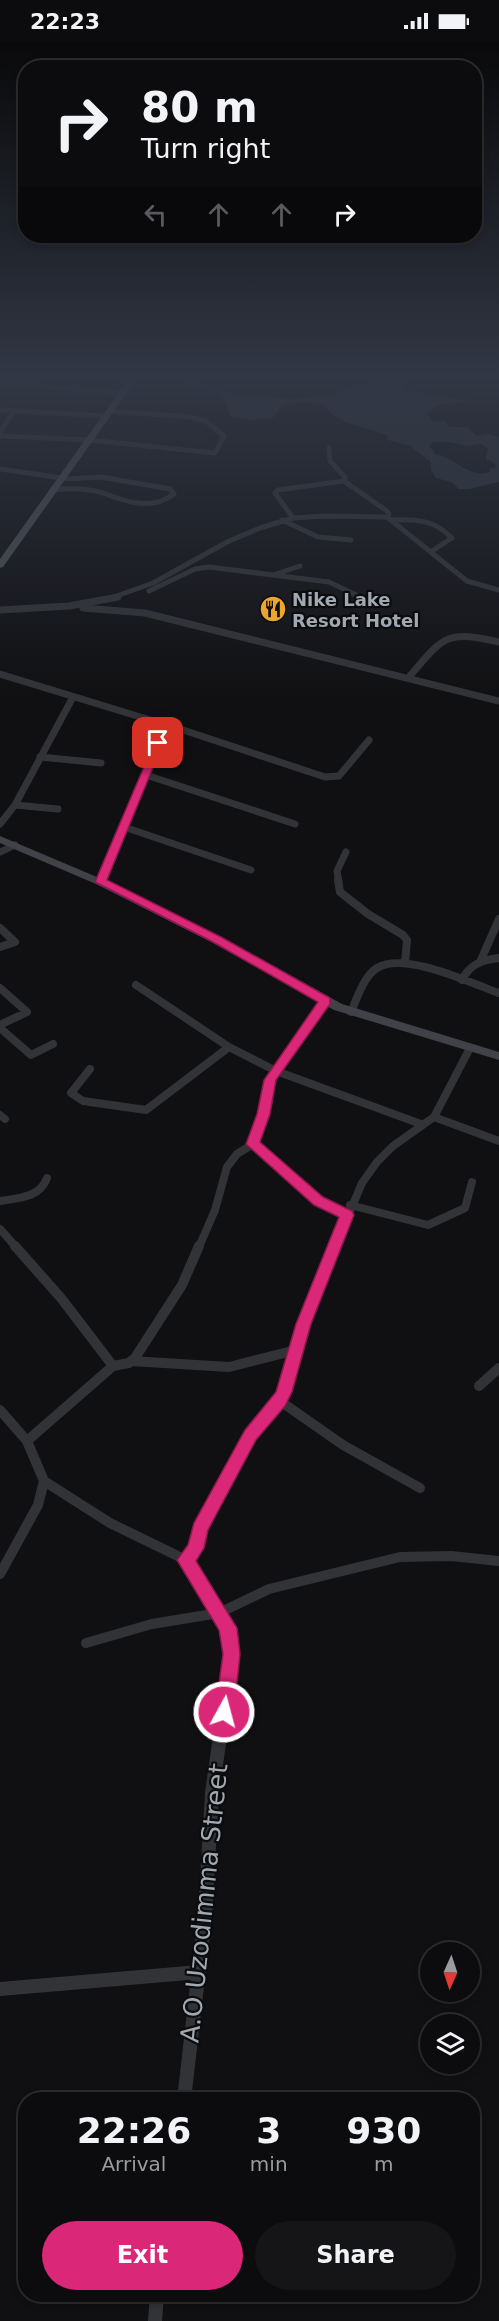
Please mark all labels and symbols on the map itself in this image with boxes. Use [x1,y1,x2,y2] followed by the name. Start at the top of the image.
[292,589,419,631] place label: Nike Lake Resort Hotel
[258,594,288,624] restaurant icon: Nike Lake Resort Hotel
[132,717,183,768] pin
[192,1680,256,1744] position arrow
[174,1762,234,2044] street label: A.O Uzodimma Street
[420,1942,480,2002] north arrow

